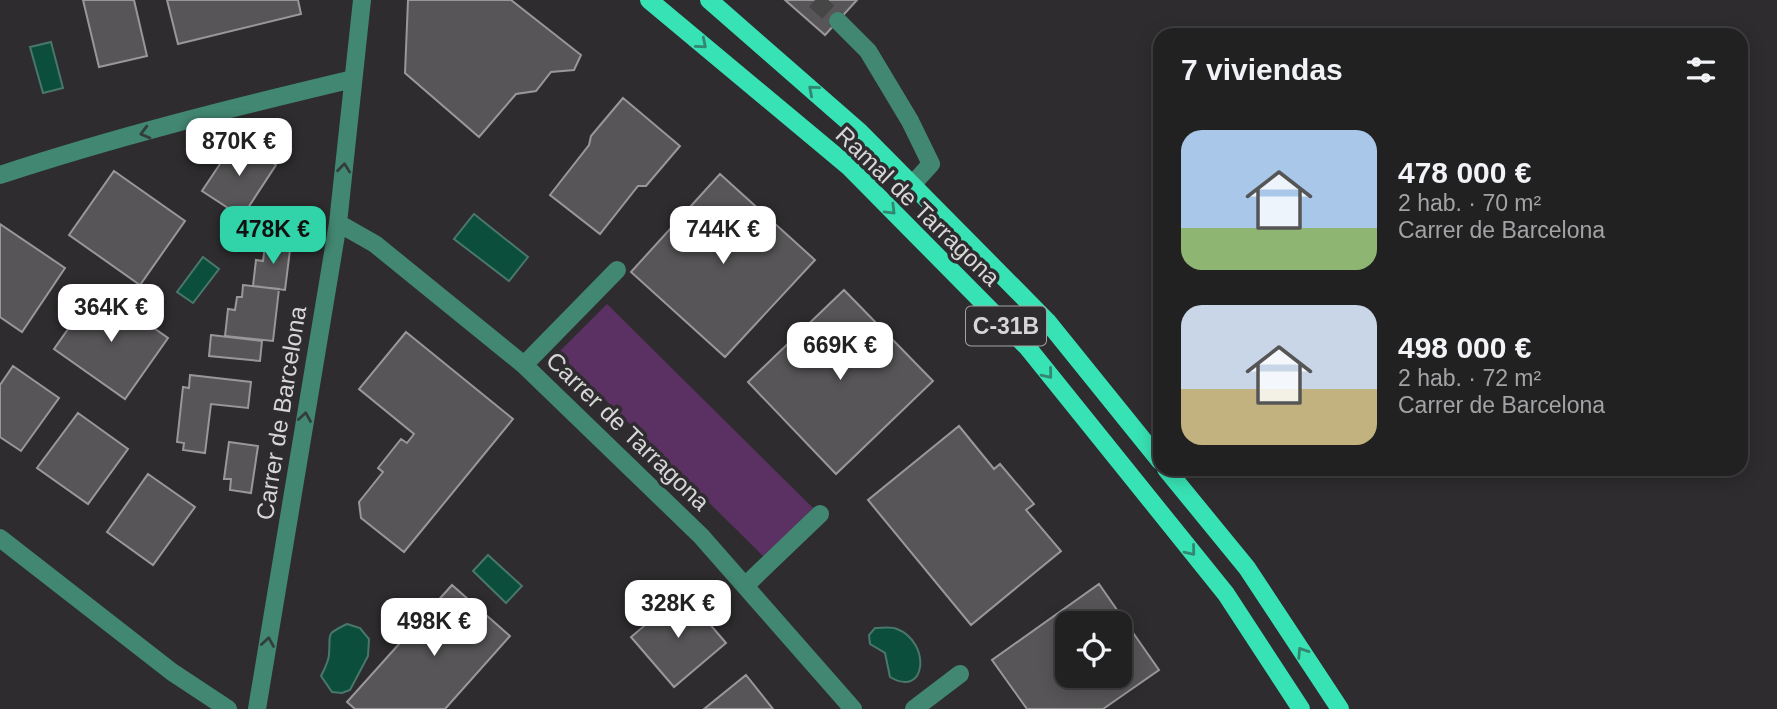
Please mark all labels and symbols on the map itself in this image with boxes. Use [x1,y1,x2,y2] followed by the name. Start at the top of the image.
[693,36,706,48] one-way arrow
[808,86,821,99] one-way arrow
[182,118,296,178] pin: 870K €
[831,121,1006,292] street label: Ramal de Tarragona
[139,125,151,139] one-way arrow
[336,162,351,174] one-way arrow
[883,201,896,214] one-way arrow
[216,206,330,266] pin: 478K €
[666,206,780,266] pin: 744K €
[54,284,168,344] pin: 364K €
[251,304,311,522] street label: Carrer de Barcelona
[966,306,1046,346] road number: C-31B
[783,322,897,382] pin: 669K €
[541,346,715,516] street label: Carrer de Tarragona
[1040,366,1053,378] one-way arrow
[297,411,312,423] one-way arrow
[1183,543,1195,556] one-way arrow
[621,580,735,640] pin: 328K €
[377,598,491,658] pin: 498K €
[260,636,275,648] one-way arrow
[1298,647,1310,660] one-way arrow

